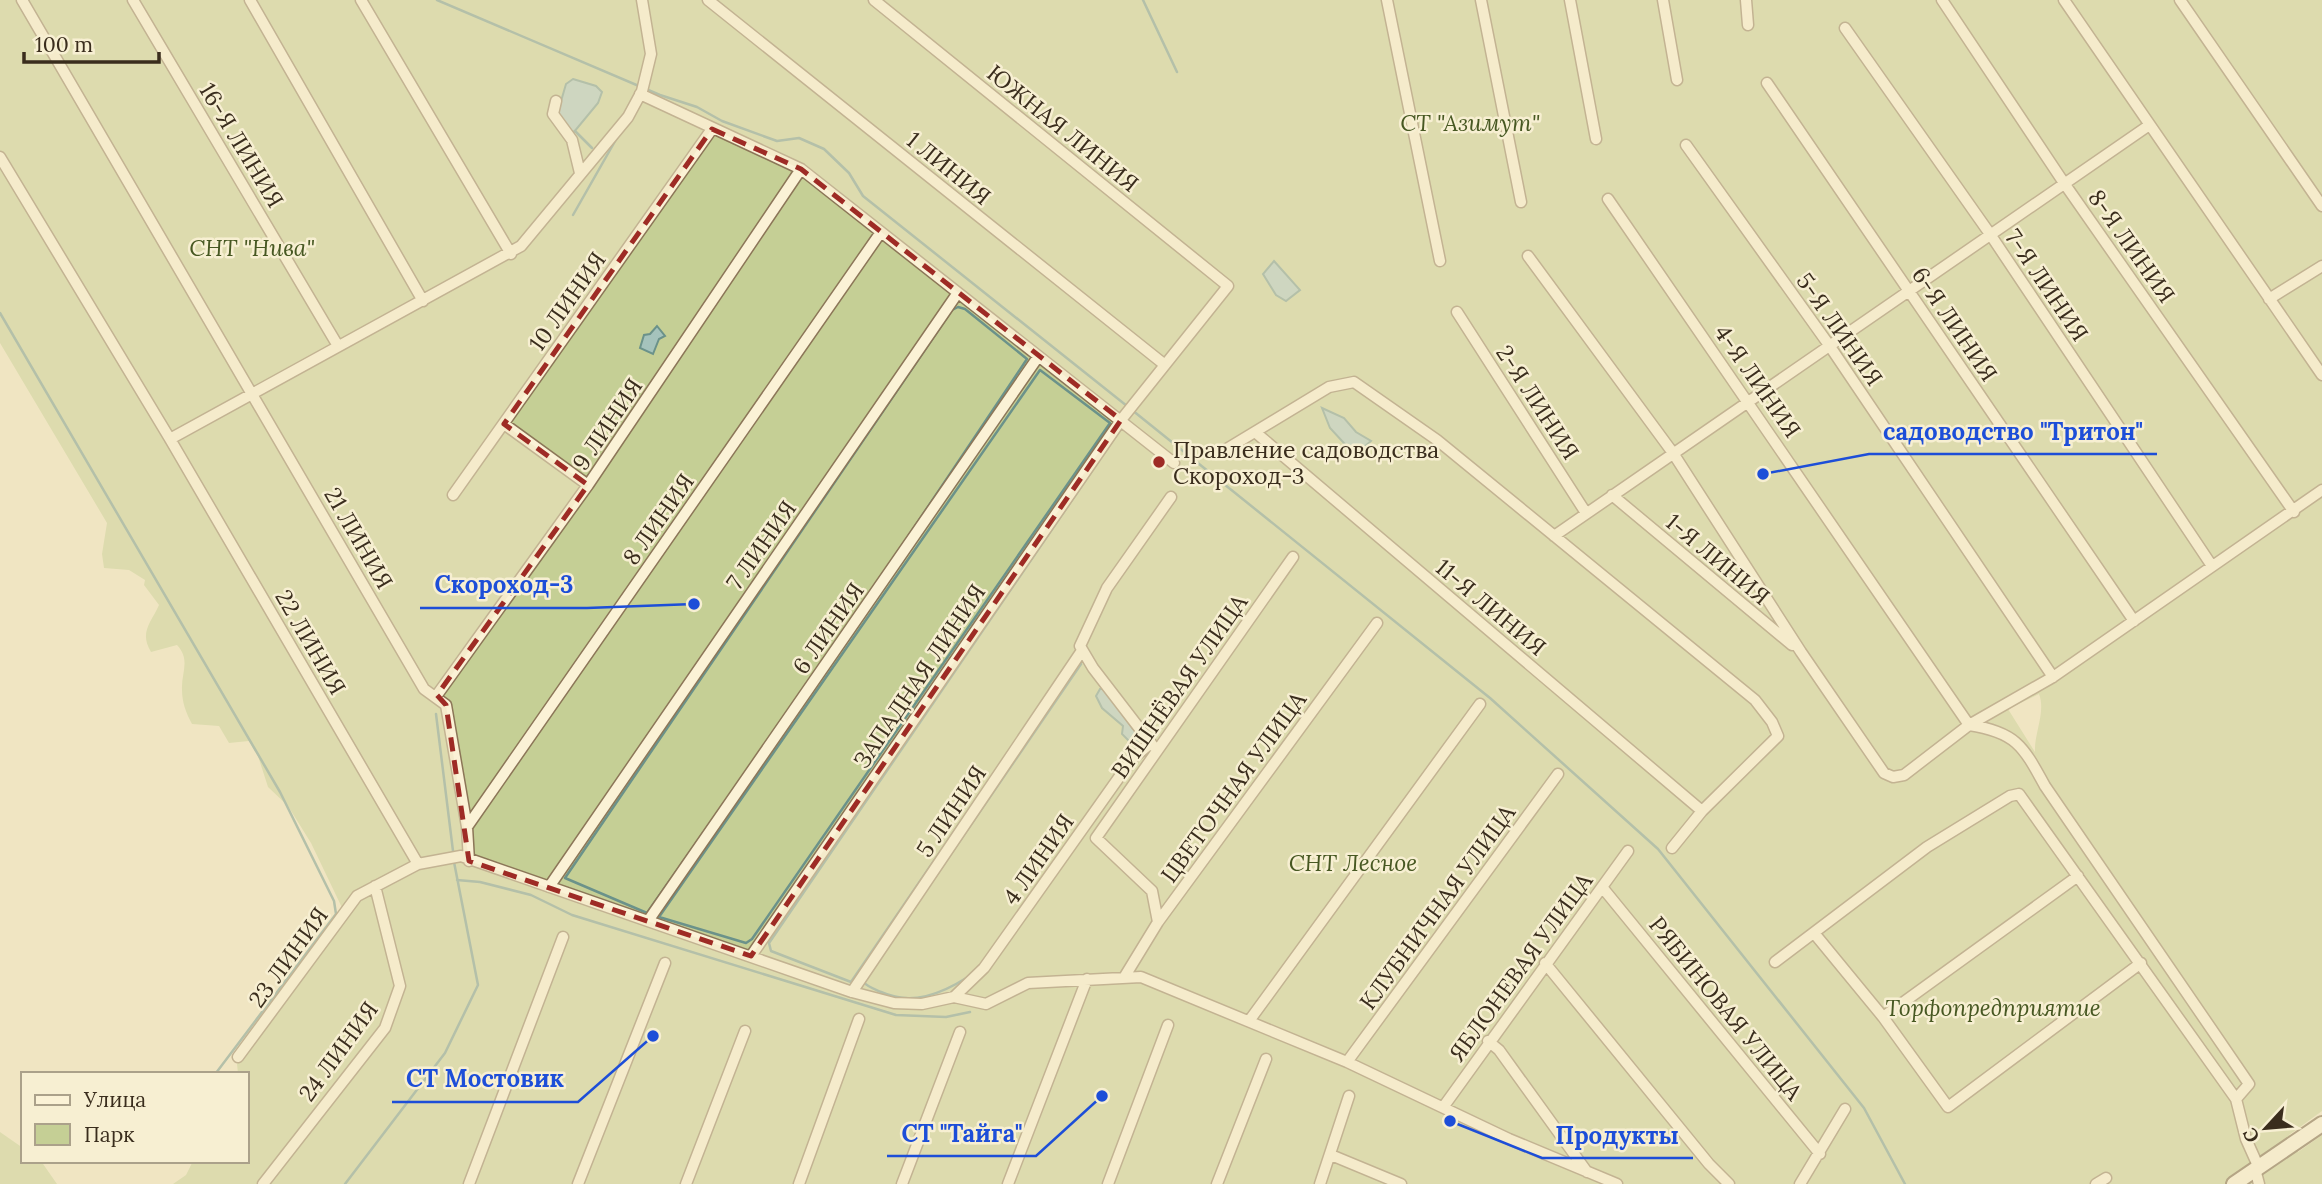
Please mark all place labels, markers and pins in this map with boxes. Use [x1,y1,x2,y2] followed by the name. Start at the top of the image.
[1869,409,2157,454] callout: садоводство "Тритон"
[1173,435,1439,490] place label: Правление садоводства Скороход-3
[1151,454,1167,470] marker: Правление садоводства Скороход-3
[420,563,587,608] callout: Скороход-3
[392,1057,578,1102] callout: СТ Мостовик
[887,1111,1036,1156] callout: СТ "Тайга"
[1542,1113,1693,1158] callout: Продукты

